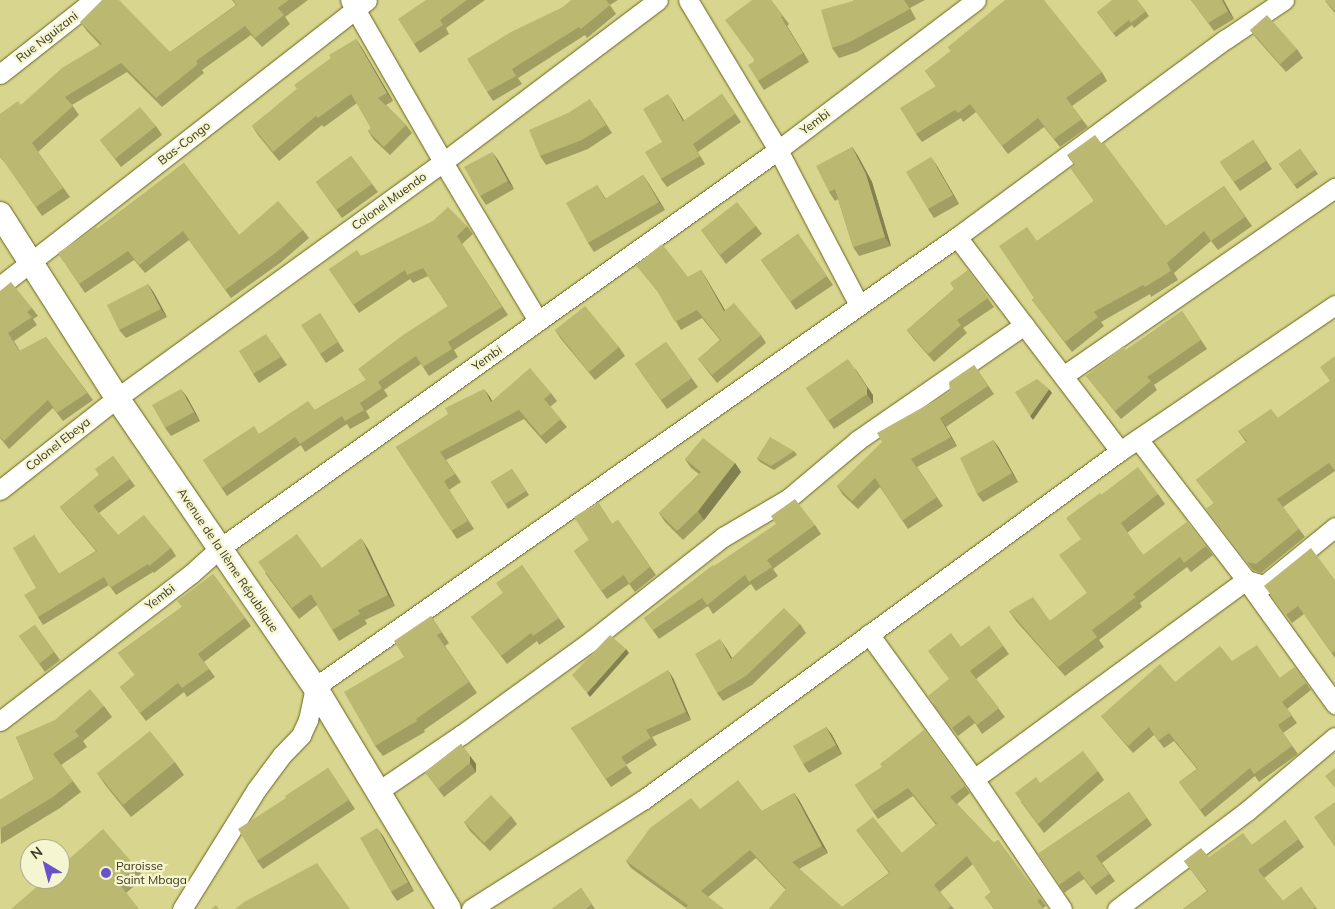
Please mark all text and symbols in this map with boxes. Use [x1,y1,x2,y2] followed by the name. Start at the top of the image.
[13,9,81,65] street label: Rue Nguizani
[797,106,833,138] street label: Yembi
[155,118,213,168] street label: Bas-Congo
[349,169,429,233] street label: Colonel Muendo
[469,342,505,374] street label: Yembi
[23,414,93,474] street label: Colonel Ebeya
[174,485,282,635] street label: Avenue de la IIème République
[142,581,178,613] street label: Yembi
[20,839,70,889] north arrow
[27,842,46,863] text: N
[116,859,187,887] place label: Paroisse Saint Mbaga
[100,867,112,879] marker: Paroisse Saint Mbaga

